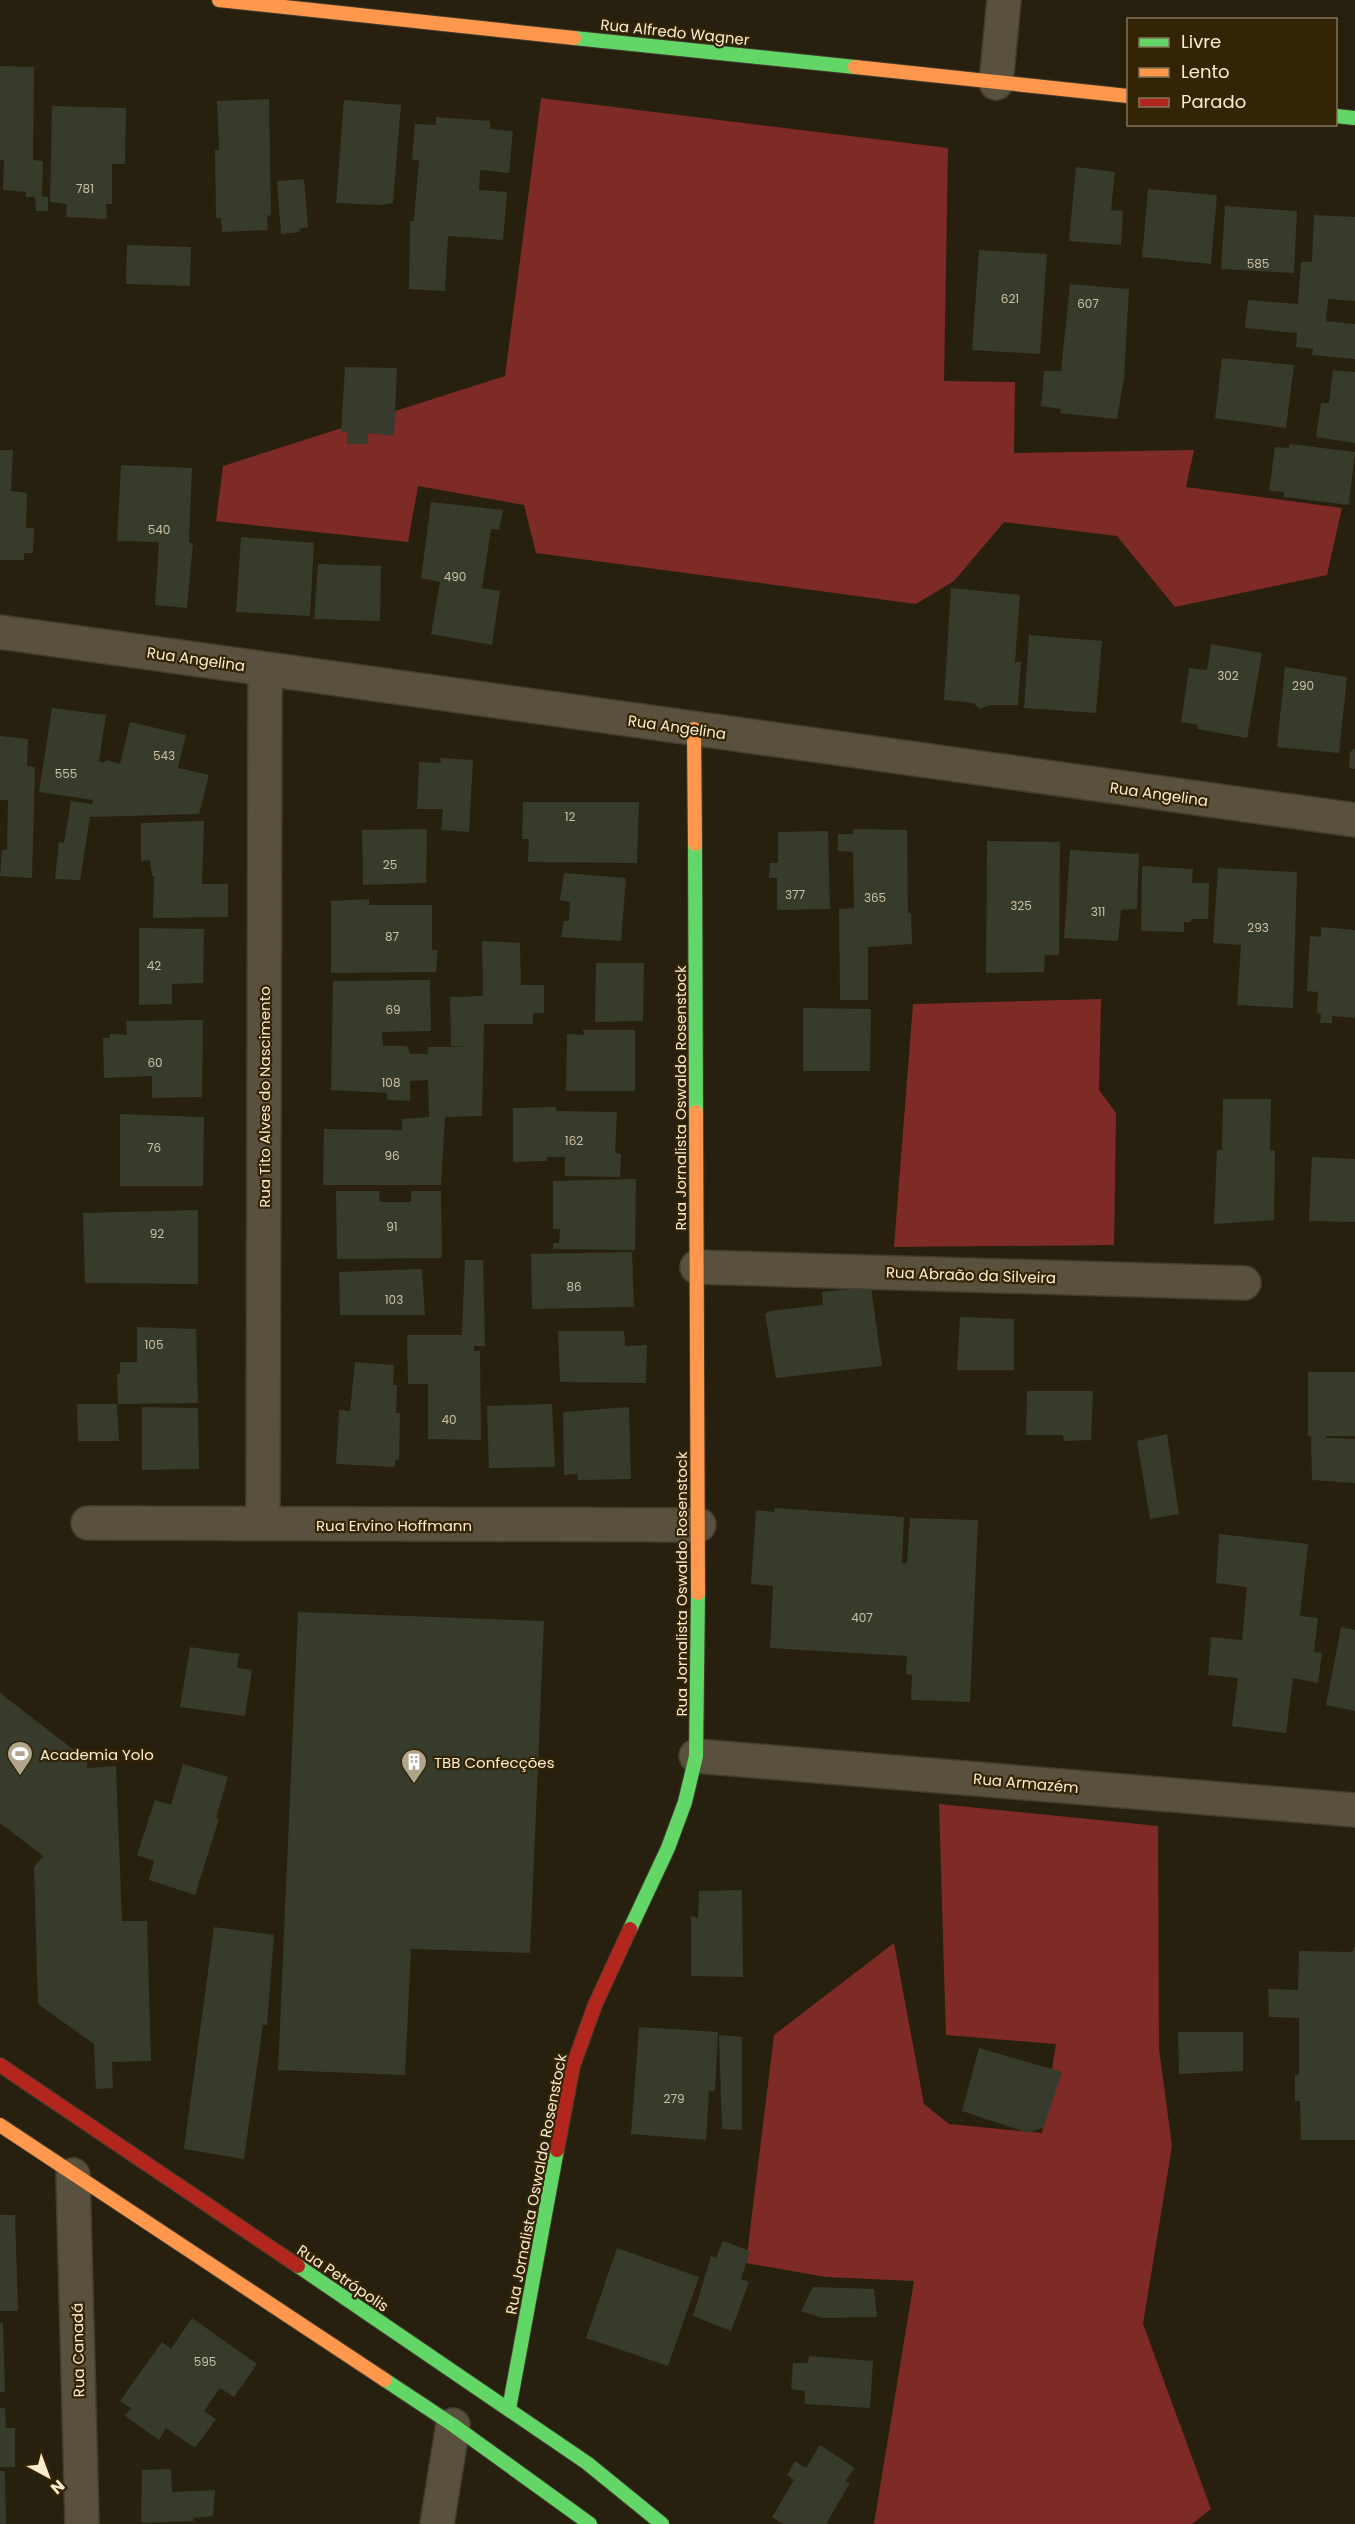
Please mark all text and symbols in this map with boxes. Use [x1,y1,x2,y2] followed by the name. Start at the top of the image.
[599,14,751,50] street label: Rua Alfredo Wagner
[1127,18,1337,126] legend
[1181,29,1221,54] text: Livre
[1181,59,1230,84] text: Lento
[1181,89,1246,114] text: Parado
[76,180,94,197] house number: 781
[1247,255,1269,272] house number: 585
[1001,290,1019,307] house number: 621
[1077,295,1099,312] house number: 607
[148,521,170,538] house number: 540
[444,568,466,585] house number: 490
[145,642,247,676] street label: Rua Angelina
[1217,667,1239,684] house number: 302
[1292,677,1314,694] house number: 290
[626,710,728,744] street label: Rua Angelina
[153,747,175,764] house number: 543
[55,765,77,782] house number: 555
[1108,777,1210,811] street label: Rua Angelina
[565,808,575,825] house number: 12
[383,856,397,873] house number: 25
[785,886,806,903] house number: 377
[864,889,886,906] house number: 365
[1010,897,1032,914] house number: 325
[1091,903,1105,920] house number: 311
[1247,919,1269,936] house number: 293
[385,928,400,945] house number: 87
[147,957,161,974] house number: 42
[670,965,691,1231] street label: Rua Jornalista Oswaldo Rosenstock
[254,986,275,1208] street label: Rua Tito Alves do Nascimento
[385,1001,401,1018] house number: 69
[147,1054,163,1071] house number: 60
[382,1074,400,1091] house number: 108
[565,1132,583,1149] house number: 162
[147,1139,161,1156] house number: 76
[384,1147,400,1164] house number: 96
[386,1218,398,1235] house number: 91
[150,1225,164,1242] house number: 92
[886,1262,1056,1288] street label: Rua Abraão da Silveira
[566,1278,582,1295] house number: 86
[385,1291,403,1308] house number: 103
[145,1336,163,1353] house number: 105
[441,1411,457,1428] house number: 40
[671,1451,692,1717] street label: Rua Jornalista Oswaldo Rosenstock
[316,1515,472,1536] street label: Rua Ervino Hoffmann
[851,1609,873,1626] house number: 407
[5,1739,35,1777] sports icon: Academia Yolo
[40,1744,154,1765] place label: Academia Yolo
[399,1747,429,1785] building icon: TBB Confecções
[434,1752,555,1773] place label: TBB Confecções
[972,1768,1080,1798] street label: Rua Armazém
[500,2052,572,2316] street label: Rua Jornalista Oswaldo Rosenstock
[663,2090,685,2107] house number: 279
[293,2240,393,2317] street label: Rua Petrópolis
[67,2303,89,2397] street label: Rua Canadá
[194,2353,216,2370] house number: 595
[18,2446,78,2506] north arrow
[45,2474,70,2500] text: N

